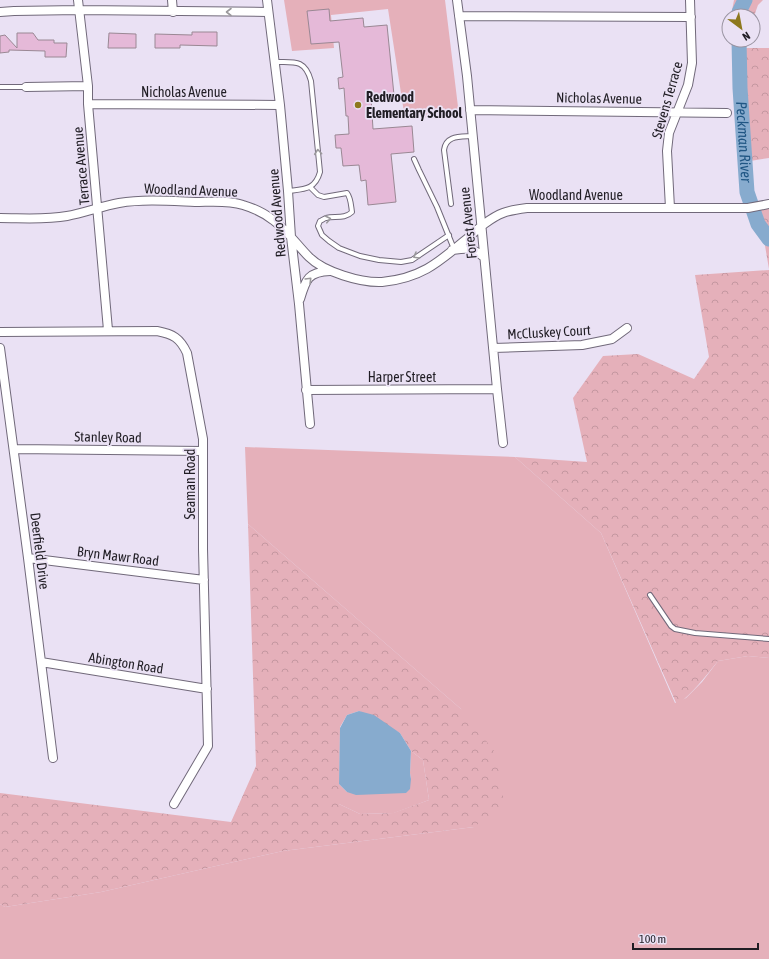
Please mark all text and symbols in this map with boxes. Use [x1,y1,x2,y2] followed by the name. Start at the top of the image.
[226,8,232,16] one-way arrow
[721,8,761,48] north arrow
[740,30,752,43] text: N
[648,60,686,140] street label: Stevens Terrace
[141,84,227,100] street label: Nicholas Avenue
[366,89,462,121] place label: Redwood Elementary School
[556,89,642,107] street label: Nicholas Avenue
[353,100,363,110] marker: Redwood Elementary School
[733,101,755,184] water label: Peckman River
[70,126,92,206] street label: Terrace Avenue
[314,149,323,155] one-way arrow
[265,168,289,258] street label: Redwood Avenue
[144,180,238,200] street label: Woodland Avenue
[456,186,480,260] street label: Forest Avenue
[529,187,623,203] street label: Woodland Avenue
[324,215,331,223] one-way arrow
[413,252,420,259] one-way arrow
[304,277,312,284] one-way arrow
[507,322,591,342] street label: McCluskey Court
[368,369,436,385] street label: Harper Street
[74,428,142,446] street label: Stanley Road
[182,449,198,519] street label: Seaman Road
[27,512,53,590] street label: Deerfield Drive
[76,543,160,569] street label: Bryn Mawr Road
[87,649,165,677] street label: Abington Road
[633,925,758,951] scale bar
[639,932,666,946] text: 100 m

